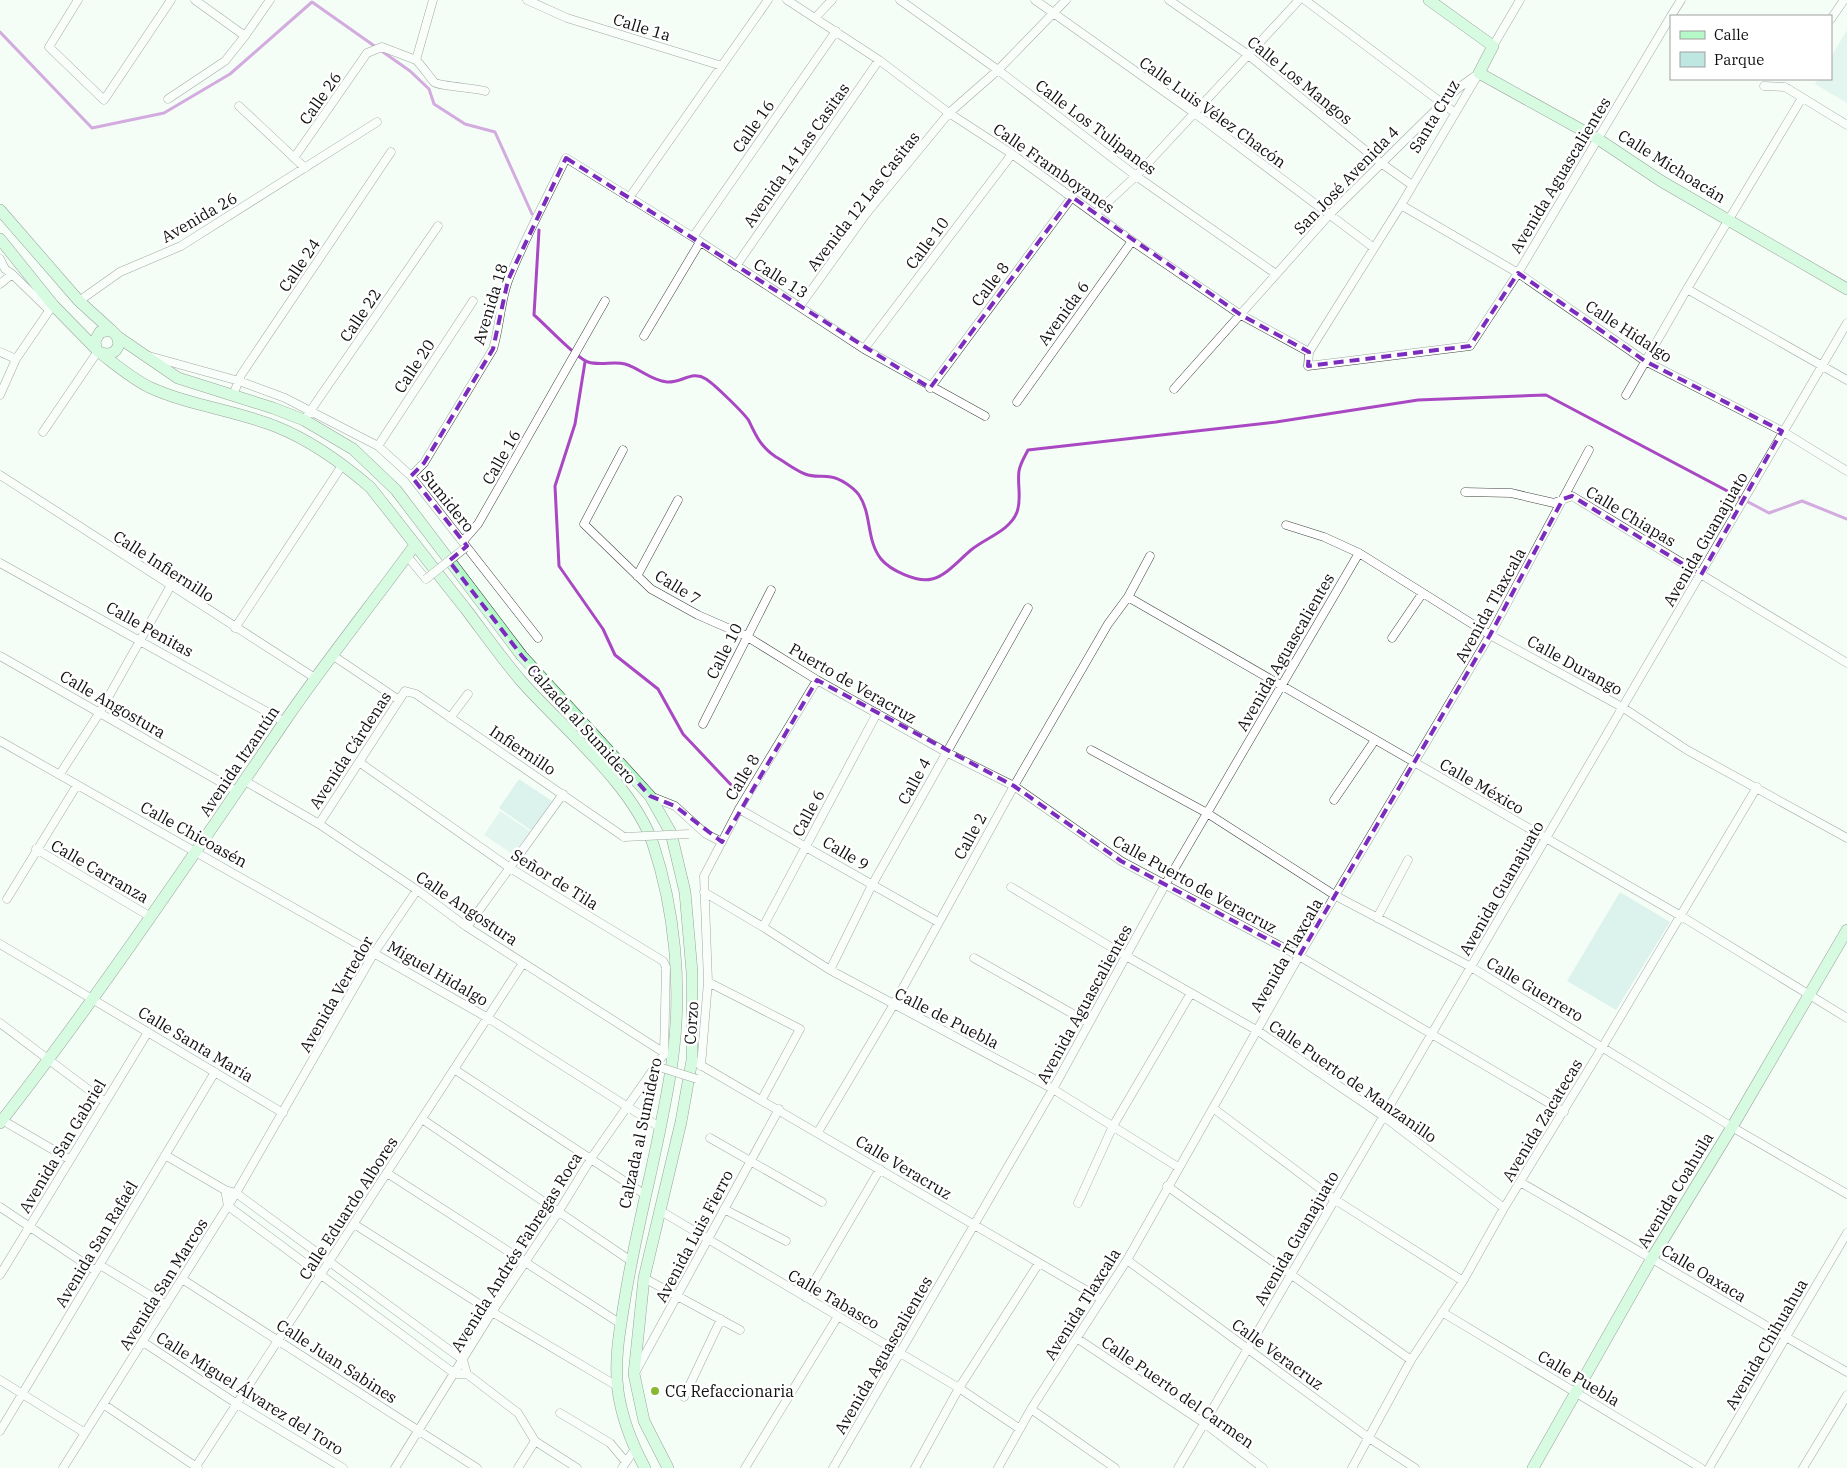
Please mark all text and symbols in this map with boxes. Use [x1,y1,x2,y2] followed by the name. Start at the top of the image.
[611,9,673,45] street label: Calle 1a
[1670,15,1832,80] legend
[1714,25,1749,44] text: Calle
[1243,32,1357,128] street label: Calle Los Mangos
[1714,50,1764,69] text: Parque
[1136,52,1290,172] street label: Calle Luis Vélez Chacón
[295,68,345,128] street label: Calle 26
[1032,75,1160,179] street label: Calle Los Tulipanes
[1404,76,1464,156] street label: Santa Cruz
[739,79,853,231] street label: Avenida 14 Las Casitas
[1505,93,1615,257] street label: Avenida Aguascalientes
[728,96,778,156] street label: Calle 16
[989,119,1119,217] street label: Calle Framboyanes
[1289,122,1403,238] street label: San José Avenida 4
[1614,125,1730,207] street label: Calle Michoacán
[802,127,924,275] street label: Avenida 12 Las Casitas
[158,187,240,247] street label: Avenida 26
[901,213,953,273] street label: Calle 10
[274,235,324,295] street label: Calle 24
[750,254,812,302] street label: Calle 13
[967,258,1013,310] street label: Calle 8
[468,261,512,347] street label: Avenida 18
[1033,277,1093,349] street label: Avenida 6
[335,285,385,345] street label: Calle 22
[1582,296,1676,366] street label: Calle Hidalgo
[389,335,439,397] street label: Calle 20
[477,426,525,488] street label: Calle 16
[417,466,479,536] street label: Sumidero
[1658,468,1752,610] street label: Avenida Guanajuato
[1582,481,1680,551] street label: Calle Chiapas
[110,526,218,606] street label: Calle Infiernillo
[1450,544,1530,666] street label: Avenida Tlaxcala
[651,565,705,609] street label: Calle 7
[1232,570,1338,734] street label: Avenida Aguascalientes
[103,597,197,661] street label: Calle Penitas
[701,620,747,682] street label: Calle 10
[1524,631,1626,699] street label: Calle Durango
[786,638,920,728] street label: Puerto de Veracruz
[523,660,641,788] street label: Calzada al Sumidero
[57,666,170,742] street label: Calle Angostura
[305,687,395,813] street label: Avenida Cárdenas
[195,702,283,820] street label: Avenida Itzantún
[486,721,560,779] street label: Infiernillo
[720,750,764,804] street label: Calle 8
[893,754,935,808] street label: Calle 4
[1436,754,1528,818] street label: Calle México
[787,786,829,840] street label: Calle 6
[137,796,251,872] street label: Calle Chicoasén
[949,809,991,863] street label: Calle 2
[1454,817,1548,959] street label: Avenida Guanajuato
[1109,830,1281,938] street label: Calle Puerto de Veracruz
[819,831,873,875] street label: Calle 9
[47,835,153,907] street label: Calle Carranza
[508,844,603,914] street label: Señor de Tila
[412,867,522,950] street label: Calle Angostura
[1245,894,1327,1015] street label: Avenida Tlaxcala
[1032,921,1136,1087] street label: Avenida Aguascalientes
[295,932,377,1056] street label: Avenida Vertedor
[384,936,492,1010] street label: Miguel Hidalgo
[1483,952,1587,1026] street label: Calle Guerrero
[891,983,1003,1053] street label: Calle de Puebla
[680,1001,702,1045] street label: Corzo
[135,1002,257,1086] street label: Calle Santa María
[1265,1015,1441,1147] street label: Calle Puerto de Manzanillo
[1497,1055,1587,1185] street label: Avenida Zacatecas
[614,1056,666,1210] street label: Calzada al Sumidero
[14,1075,110,1216] street label: Avenida San Gabriel
[1633,1128,1718,1252] street label: Avenida Coahuila
[852,1130,956,1204] street label: Calle Veracruz
[294,1133,402,1283] street label: Calle Eduardo Albores
[446,1148,586,1356] street label: Avenida Andrés Fabregas Roca
[651,1166,737,1306] street label: Avenida Luis Fierro
[1249,1167,1343,1309] street label: Avenida Guanajuato
[50,1177,142,1311] street label: Avenida San Rafaél
[114,1214,212,1354] street label: Avenida San Marcos
[1658,1240,1750,1306] street label: Calle Oaxaca
[1040,1244,1125,1364] street label: Avenida Tlaxcala
[785,1265,883,1333] street label: Calle Tabasco
[830,1273,936,1437] street label: Avenida Aguascalientes
[1720,1275,1812,1413] street label: Avenida Chihuahua
[1228,1314,1328,1394] street label: Calle Veracruz
[273,1315,401,1407] street label: Calle Juan Sabines
[153,1326,348,1459] street label: Calle Miguel Álvarez del Toro
[1098,1332,1258,1452] street label: Calle Puerto del Carmen
[1534,1346,1624,1411] street label: Calle Puebla
[665,1381,794,1401] place label: CG Refaccionaria
[649,1385,661,1397] marker: CG Refaccionaria

